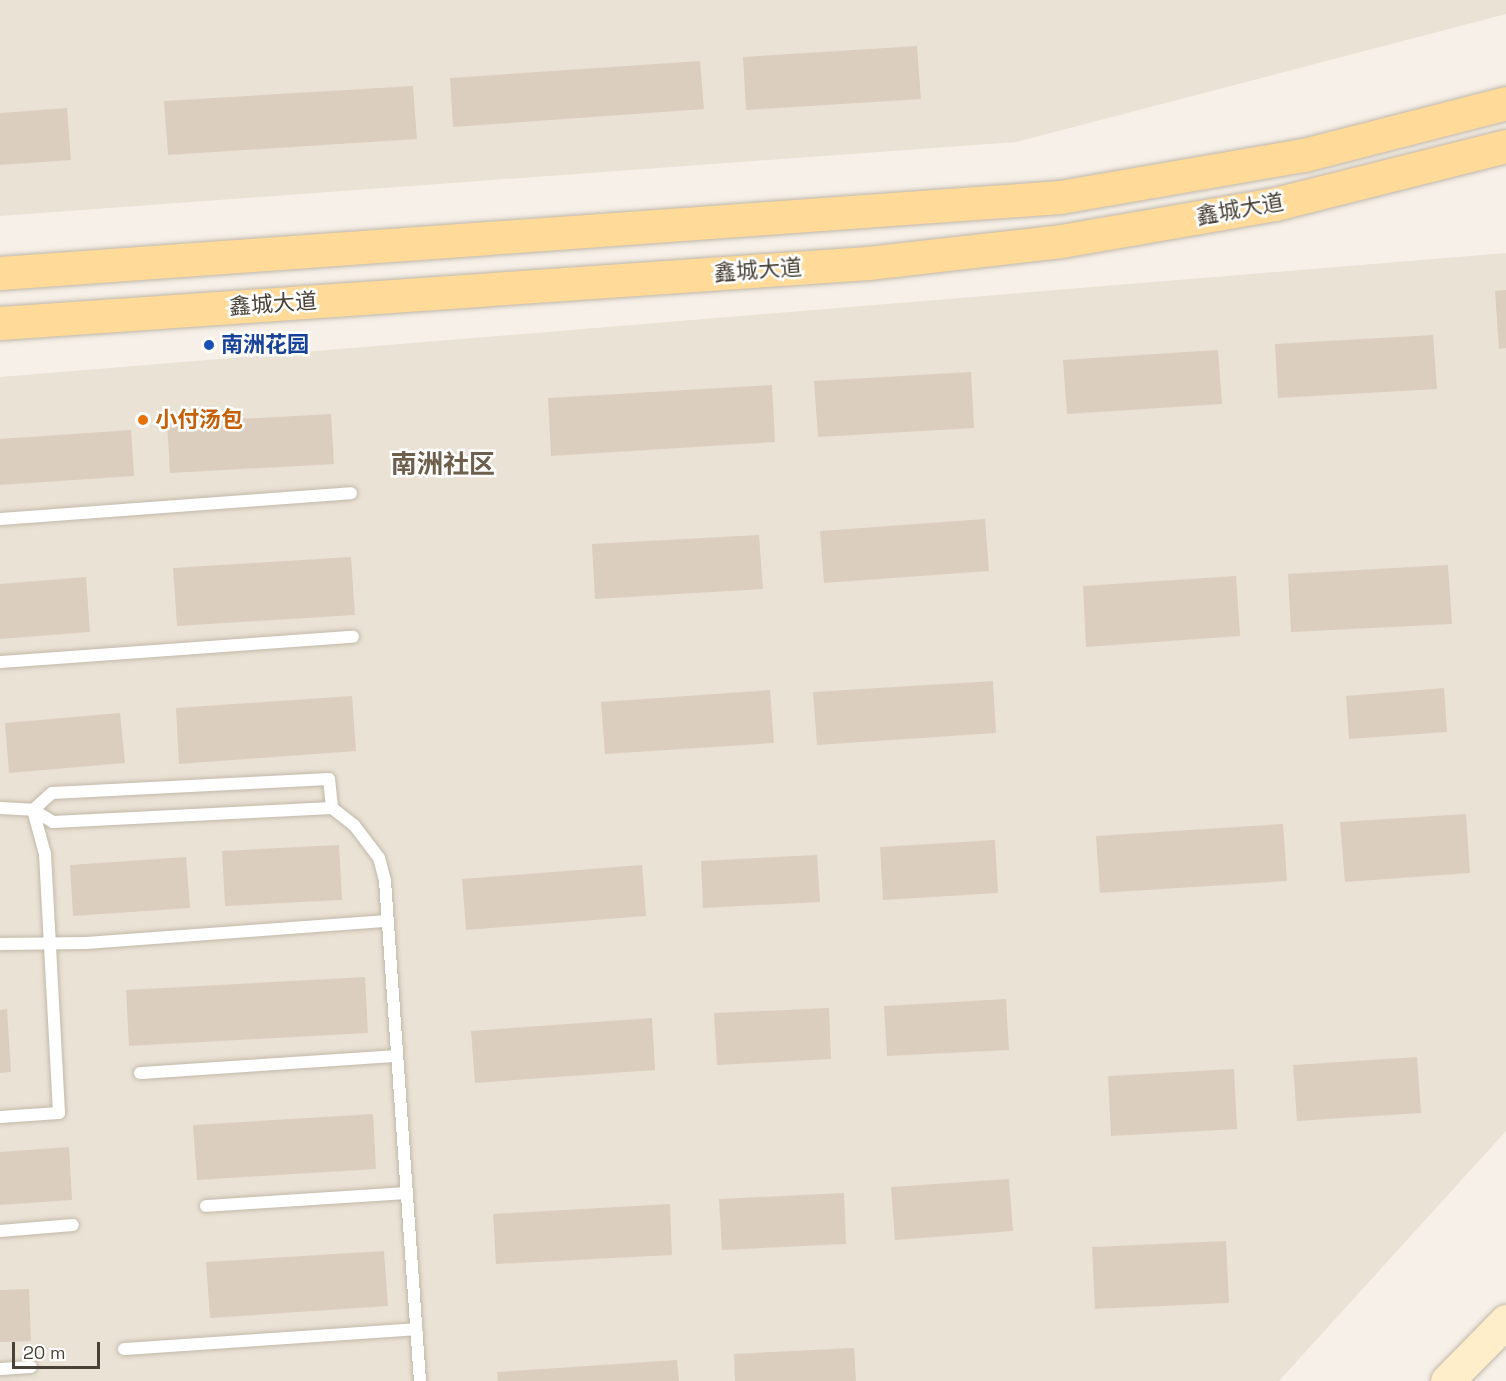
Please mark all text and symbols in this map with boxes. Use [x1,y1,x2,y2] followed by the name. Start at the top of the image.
[1194,188,1286,230] street label: 鑫城大道
[713,254,803,286] street label: 鑫城大道
[228,288,318,320] street label: 鑫城大道
[221,332,309,358] place label: 南洲花园
[202,338,216,352] marker: 南洲花园
[155,407,243,433] place label: 小付汤包
[136,413,150,427] marker: 小付汤包
[391,449,495,481] district label: 南洲社区
[15,1330,104,1368] scale bar
[23,1341,66,1364] text: 20 m

